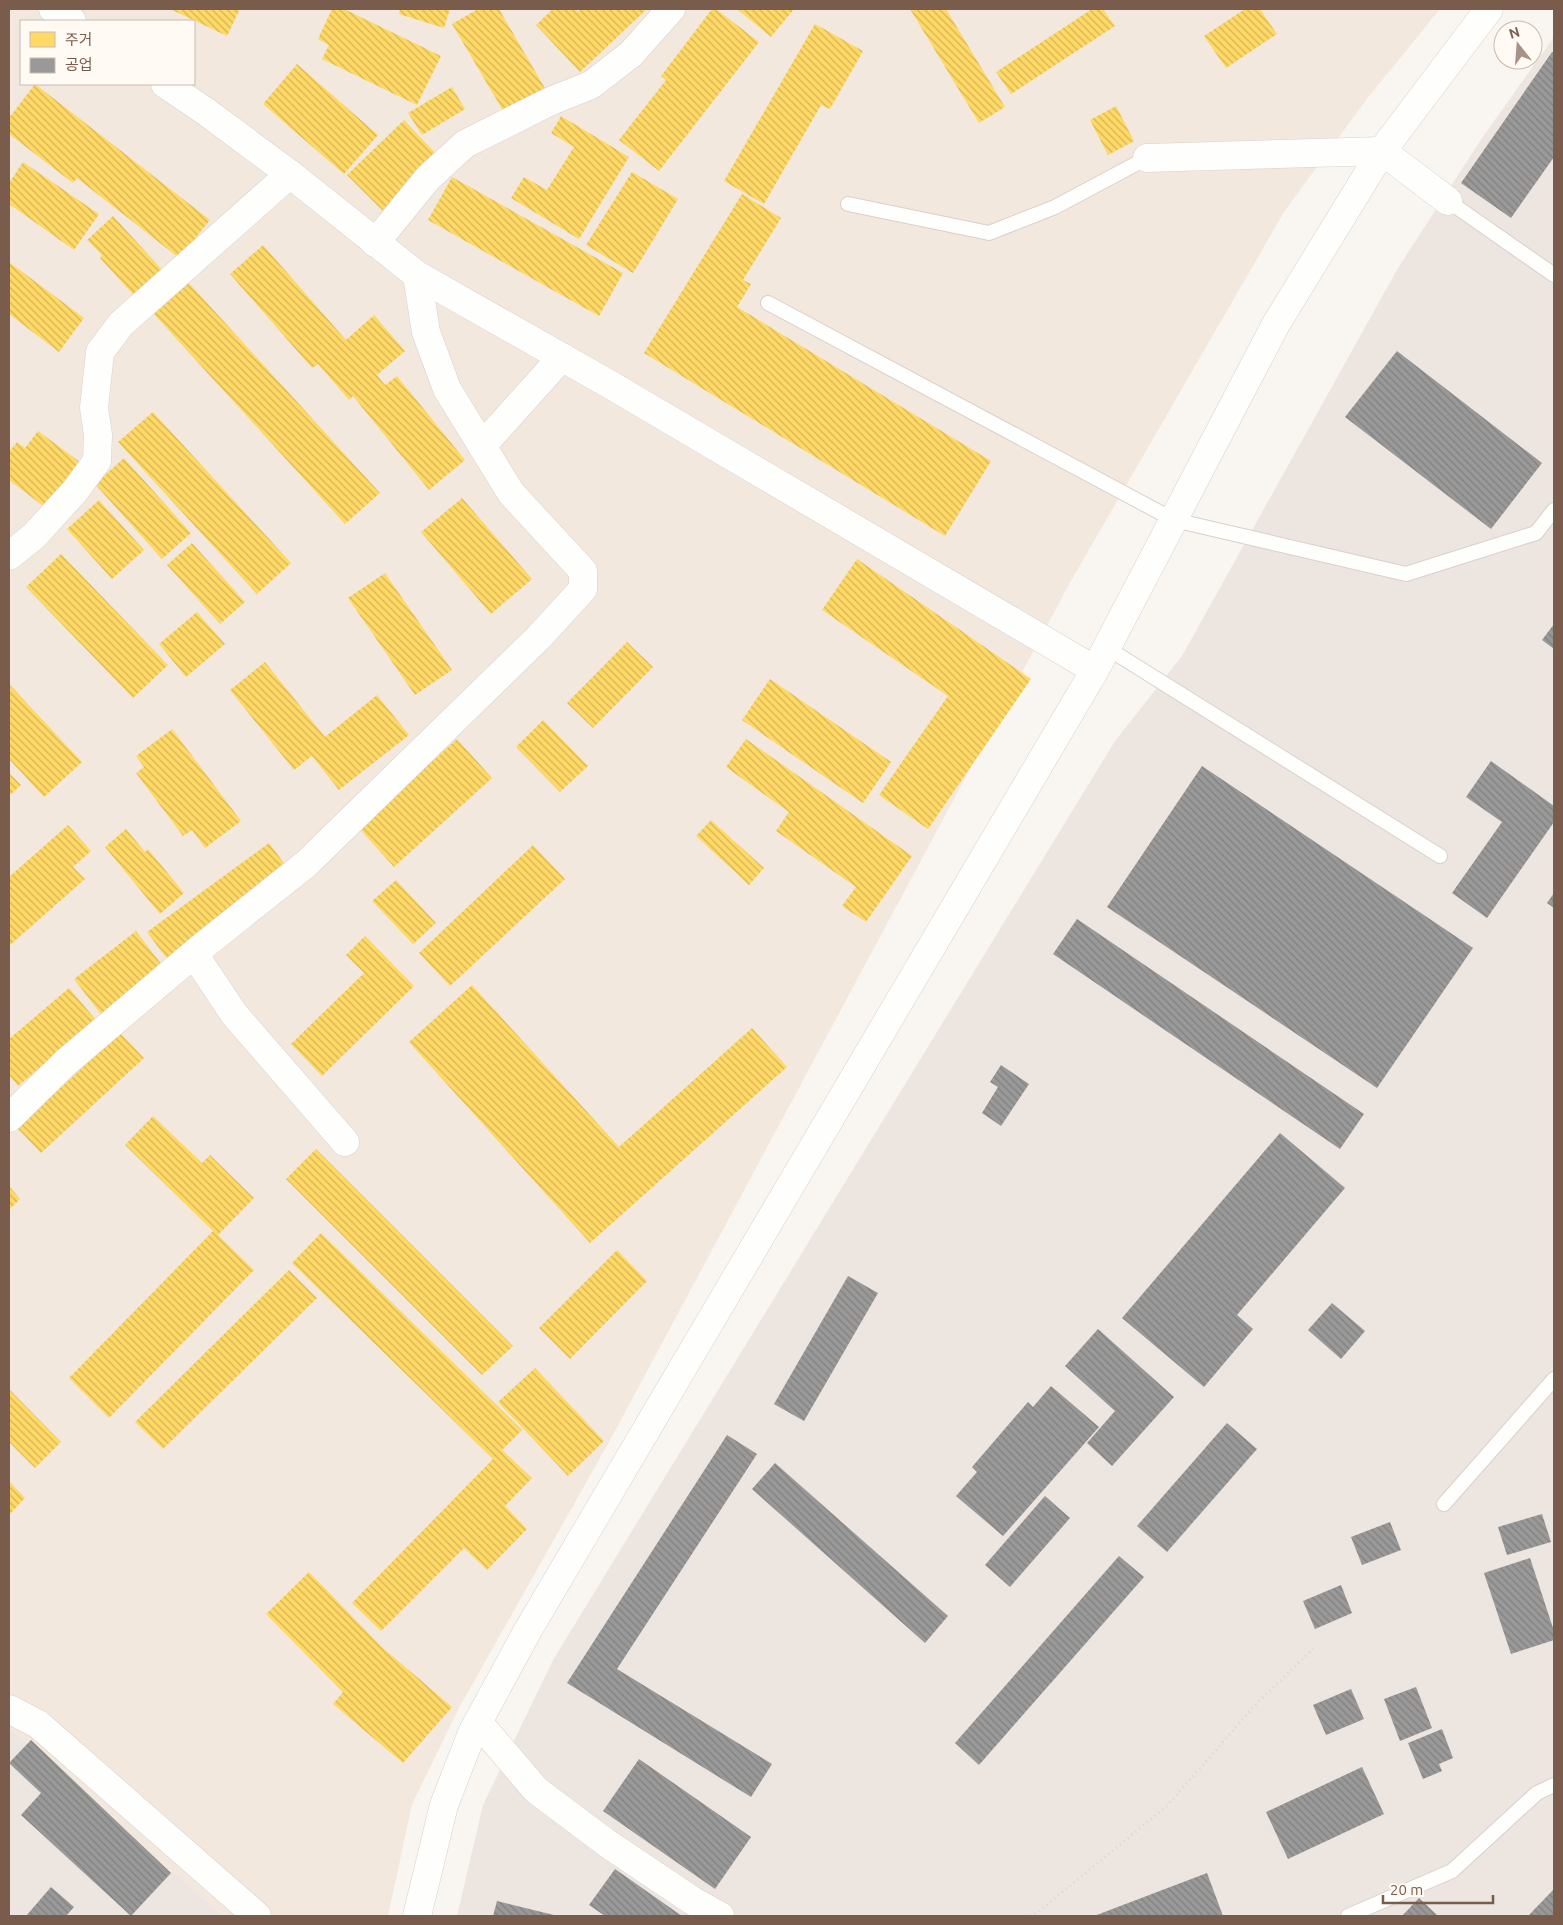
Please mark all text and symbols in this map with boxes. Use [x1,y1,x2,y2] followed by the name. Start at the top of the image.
[20,20,195,85] legend
[1493,20,1543,70] north arrow
[1507,23,1522,42] text: N
[65,31,93,48] text: 주거
[65,56,93,73] text: 공업
[1383,1872,1493,1904] scale bar
[1390,1881,1423,1898] text: 20 m

